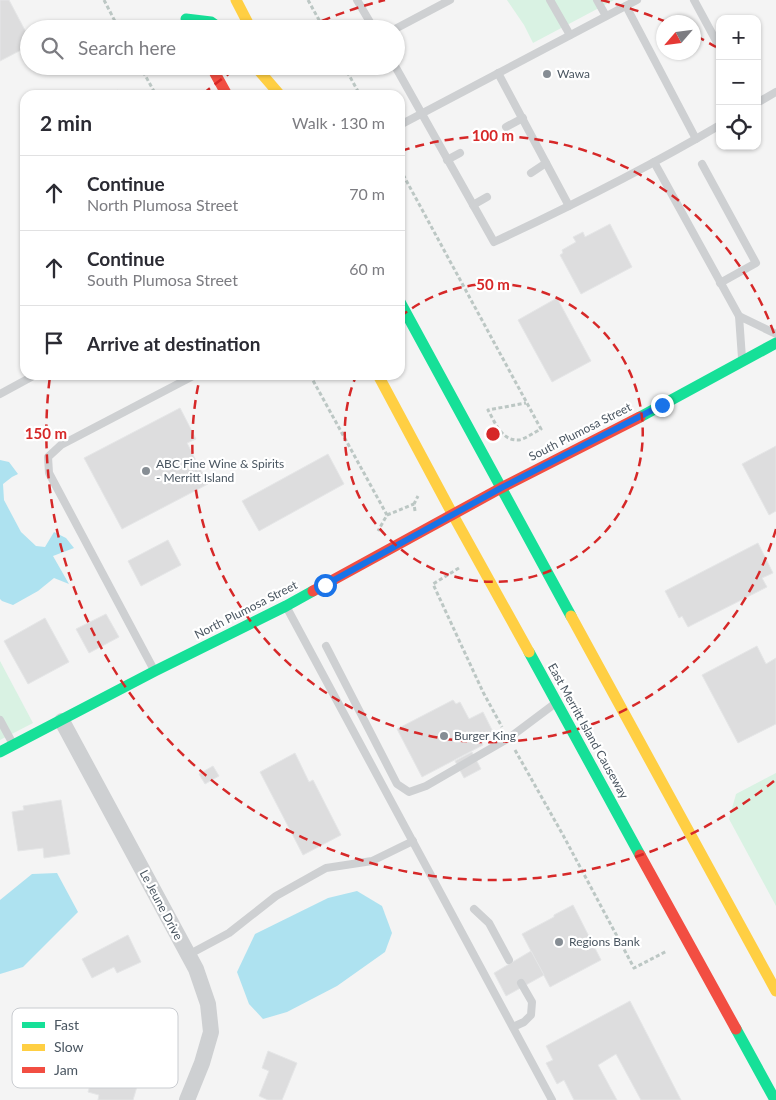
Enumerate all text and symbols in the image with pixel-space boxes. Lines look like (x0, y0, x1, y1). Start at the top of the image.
north arrow (656, 15, 701, 60)
map controls (716, 15, 761, 150)
button: + (716, 15, 761, 60)
search box (20, 20, 405, 75)
icon: search (38, 34, 66, 62)
text: Search here (78, 36, 176, 59)
button: − (716, 60, 761, 105)
place label: Wawa (557, 66, 590, 81)
marker: Wawa (541, 68, 553, 80)
button: locate (716, 105, 761, 150)
text: 2 min (40, 110, 92, 135)
text: Walk · 130 m (292, 113, 385, 132)
text: 100 m (472, 126, 514, 144)
text: Continue (87, 172, 165, 195)
icon: ahead (40, 179, 68, 207)
text: 70 m (349, 184, 385, 203)
text: North Plumosa Street (87, 195, 238, 214)
text: Continue (87, 247, 165, 270)
icon: ahead (40, 254, 68, 282)
text: 60 m (349, 259, 385, 278)
text: South Plumosa Street (87, 270, 238, 289)
text: 50 m (476, 275, 510, 293)
icon: arrive (40, 329, 68, 357)
text: Arrive at destination (87, 332, 260, 355)
route end (651, 394, 674, 417)
street label: South Plumosa Street (526, 399, 634, 464)
text: 150 m (25, 424, 67, 442)
centre of rings (484, 425, 502, 443)
place label: ABC Fine Wine & Spirits - Merritt Island (156, 456, 284, 485)
marker: ABC Fine Wine & Spirits - Merritt Island (140, 465, 152, 477)
route start (314, 574, 337, 597)
street label: North Plumosa Street (192, 577, 300, 642)
street label: East Merritt Island Causeway (545, 660, 632, 802)
place label: Burger King (454, 728, 516, 743)
marker: Burger King (438, 730, 450, 742)
street label: Le Jeune Drive (137, 867, 186, 942)
place label: Regions Bank (569, 934, 641, 949)
marker: Regions Bank (553, 936, 565, 948)
legend (12, 1008, 178, 1088)
text: Fast (54, 1016, 79, 1033)
text: Slow (54, 1038, 84, 1055)
text: Jam (54, 1061, 78, 1078)

